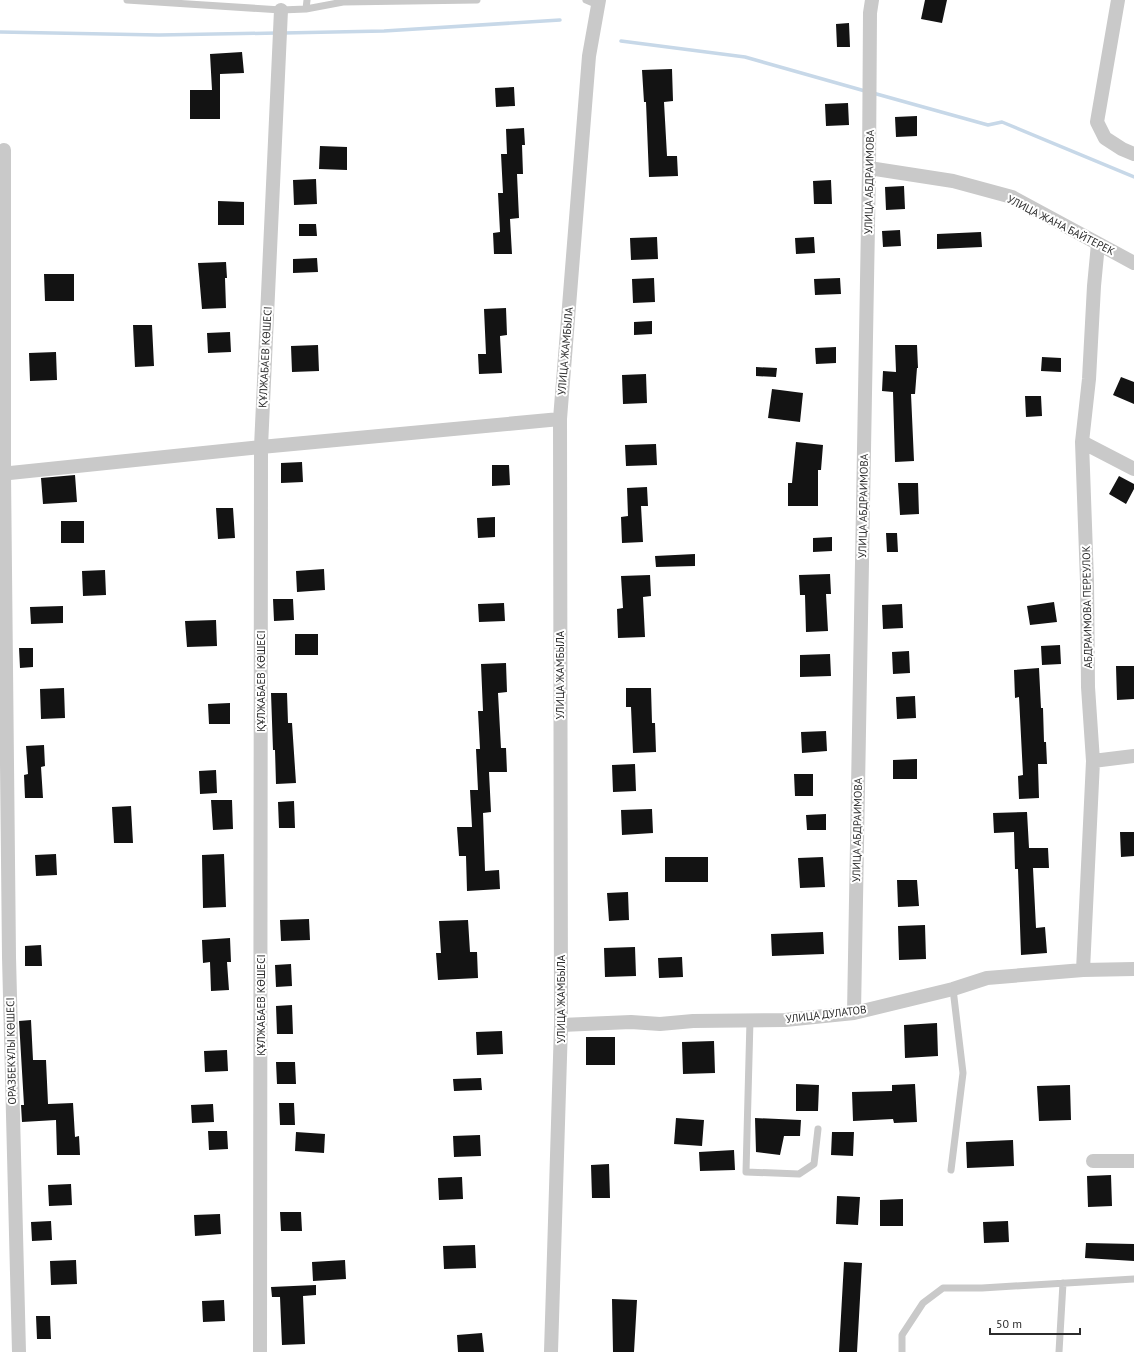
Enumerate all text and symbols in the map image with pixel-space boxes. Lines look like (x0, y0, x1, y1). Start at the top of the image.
street label: УЛИЦА АБДРАИМОВА (861, 129, 877, 234)
street label: УЛИЦА ЖАНА БАЙТЕРЕК (1005, 192, 1117, 258)
street label: ҚҰЛЖАБАЕВ КӨШЕСІ (255, 306, 275, 408)
street label: УЛИЦА ЖАМБЫЛА (554, 306, 576, 396)
street label: УЛИЦА АБДРАИМОВА (855, 453, 871, 558)
street label: АБДРАИМОВА ПЕРЕУЛОК (1079, 545, 1095, 669)
street label: ҚҰЛЖАБАЕВ КӨШЕСІ (254, 630, 268, 732)
street label: УЛИЦА ЖАМБЫЛА (553, 630, 567, 719)
street label: УЛИЦА АБДРАИМОВА (849, 777, 865, 882)
street label: ҚҰЛЖАБАЕВ КӨШЕСІ (254, 954, 268, 1056)
street label: УЛИЦА ЖАМБЫЛА (554, 954, 568, 1043)
street label: ОРАЗБЕКҰЛЫ КӨШЕСІ (3, 997, 19, 1105)
street label: УЛИЦА ДУЛАТОВ (785, 1002, 867, 1026)
scale bar (990, 1310, 1080, 1336)
text: 50 m (996, 1316, 1022, 1331)

